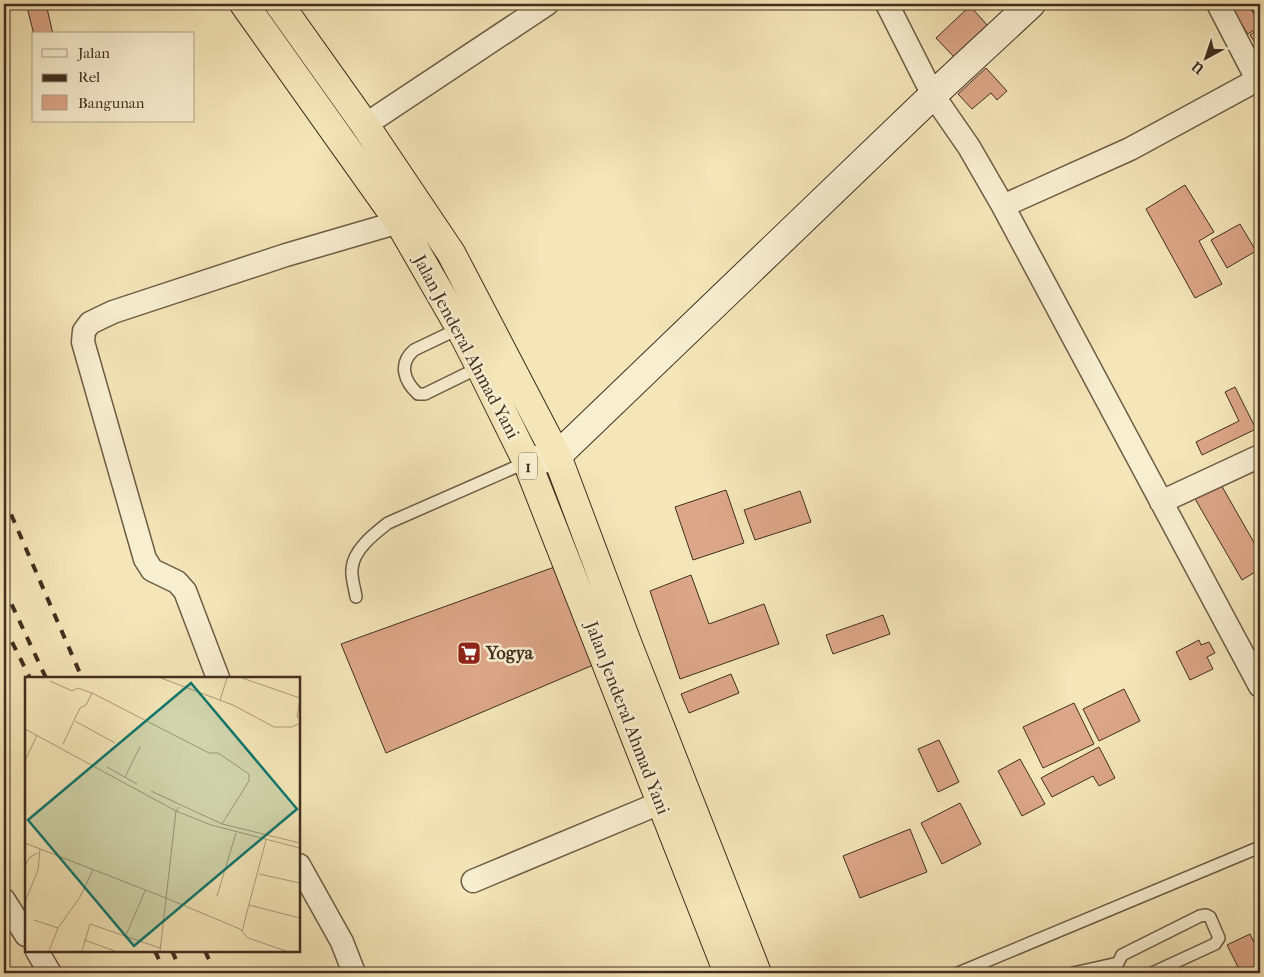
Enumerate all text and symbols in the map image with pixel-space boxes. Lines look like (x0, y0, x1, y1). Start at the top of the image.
legend (32, 32, 195, 122)
north arrow (1182, 32, 1232, 82)
text: Jalan (77, 44, 110, 62)
text: U (1188, 57, 1208, 78)
text: Rel (78, 68, 100, 86)
text: Bangunan (78, 94, 145, 112)
street label: Jalan Jenderal Ahmad Yani (408, 250, 524, 443)
road number: 1 (519, 452, 537, 480)
street label: Jalan Jenderal Ahmad Yani (580, 617, 674, 818)
supermarket icon: Yogya (456, 640, 482, 666)
place label: Yogya (485, 643, 534, 664)
inset map (25, 677, 300, 952)

